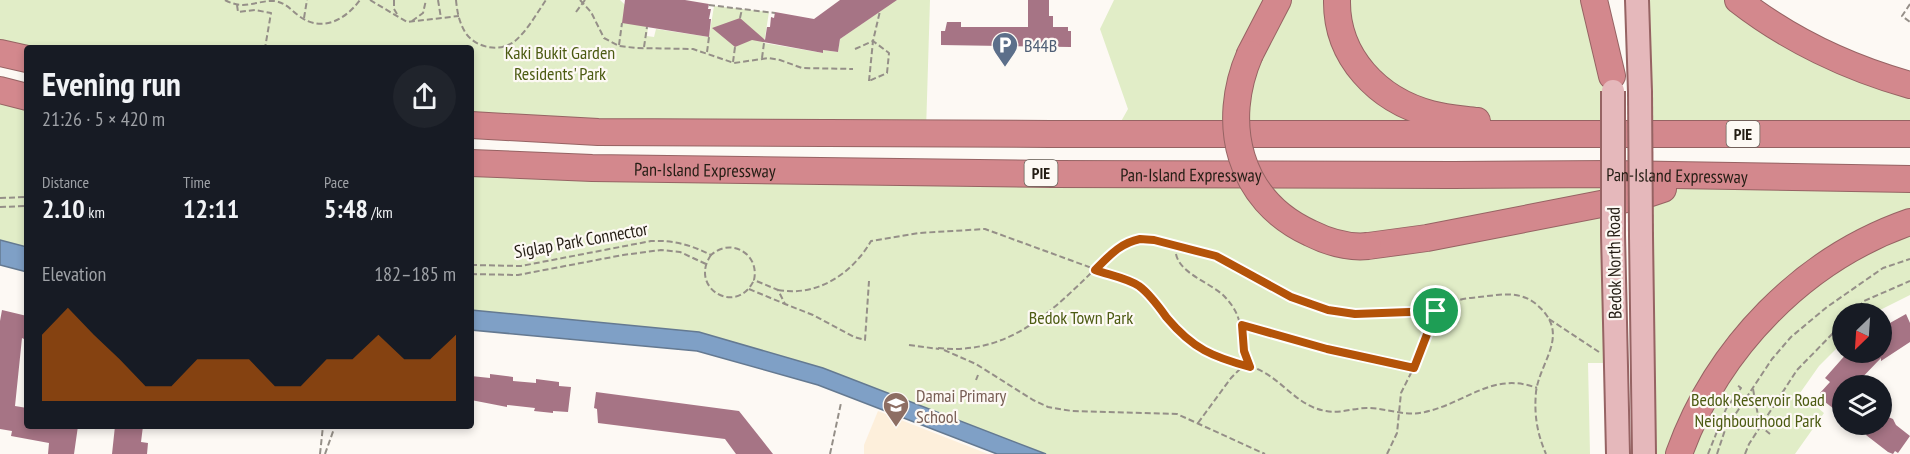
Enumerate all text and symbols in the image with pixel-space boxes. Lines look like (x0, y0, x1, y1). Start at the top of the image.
parking icon: B44B (990, 30, 1020, 68)
place label: B44B (1024, 34, 1057, 57)
park label: Kaki Bukit Garden Residents' Park (505, 41, 615, 85)
text: Evening run (42, 62, 181, 105)
button: share (393, 65, 456, 128)
text: 21:26 · 5 × 420 m (42, 106, 165, 132)
road number: PIE (1726, 121, 1760, 147)
street label: Pan-Island Expressway (634, 157, 776, 182)
road number: PIE (1024, 160, 1058, 186)
street label: Pan-Island Expressway (1606, 162, 1748, 188)
street label: Pan-Island Expressway (1120, 163, 1262, 186)
text: Distance (42, 172, 89, 192)
text: Time (183, 172, 211, 192)
text: Pace (324, 172, 349, 192)
text: 2.10 (42, 192, 85, 225)
text: 12:11 (183, 192, 239, 225)
text: 5:48 (324, 192, 368, 225)
text: km (85, 202, 105, 222)
text: /km (368, 202, 393, 222)
street label: Bedok North Road (1602, 207, 1626, 319)
street label: Siglap Park Connector (512, 217, 650, 263)
text: Elevation (42, 261, 106, 287)
text: 182–185 m (374, 261, 456, 287)
pin (1410, 285, 1461, 336)
icon: arrive (1419, 294, 1452, 327)
north arrow (1832, 303, 1892, 363)
map controls (1832, 303, 1892, 435)
park label: Bedok Town Park (1029, 306, 1133, 329)
button: layers (1832, 375, 1892, 435)
place label: Damai Primary School (916, 384, 1007, 428)
park label: Bedok Reservoir Road Neighbourhood Park (1691, 388, 1825, 432)
school or university icon: Damai Primary School (881, 390, 911, 428)

